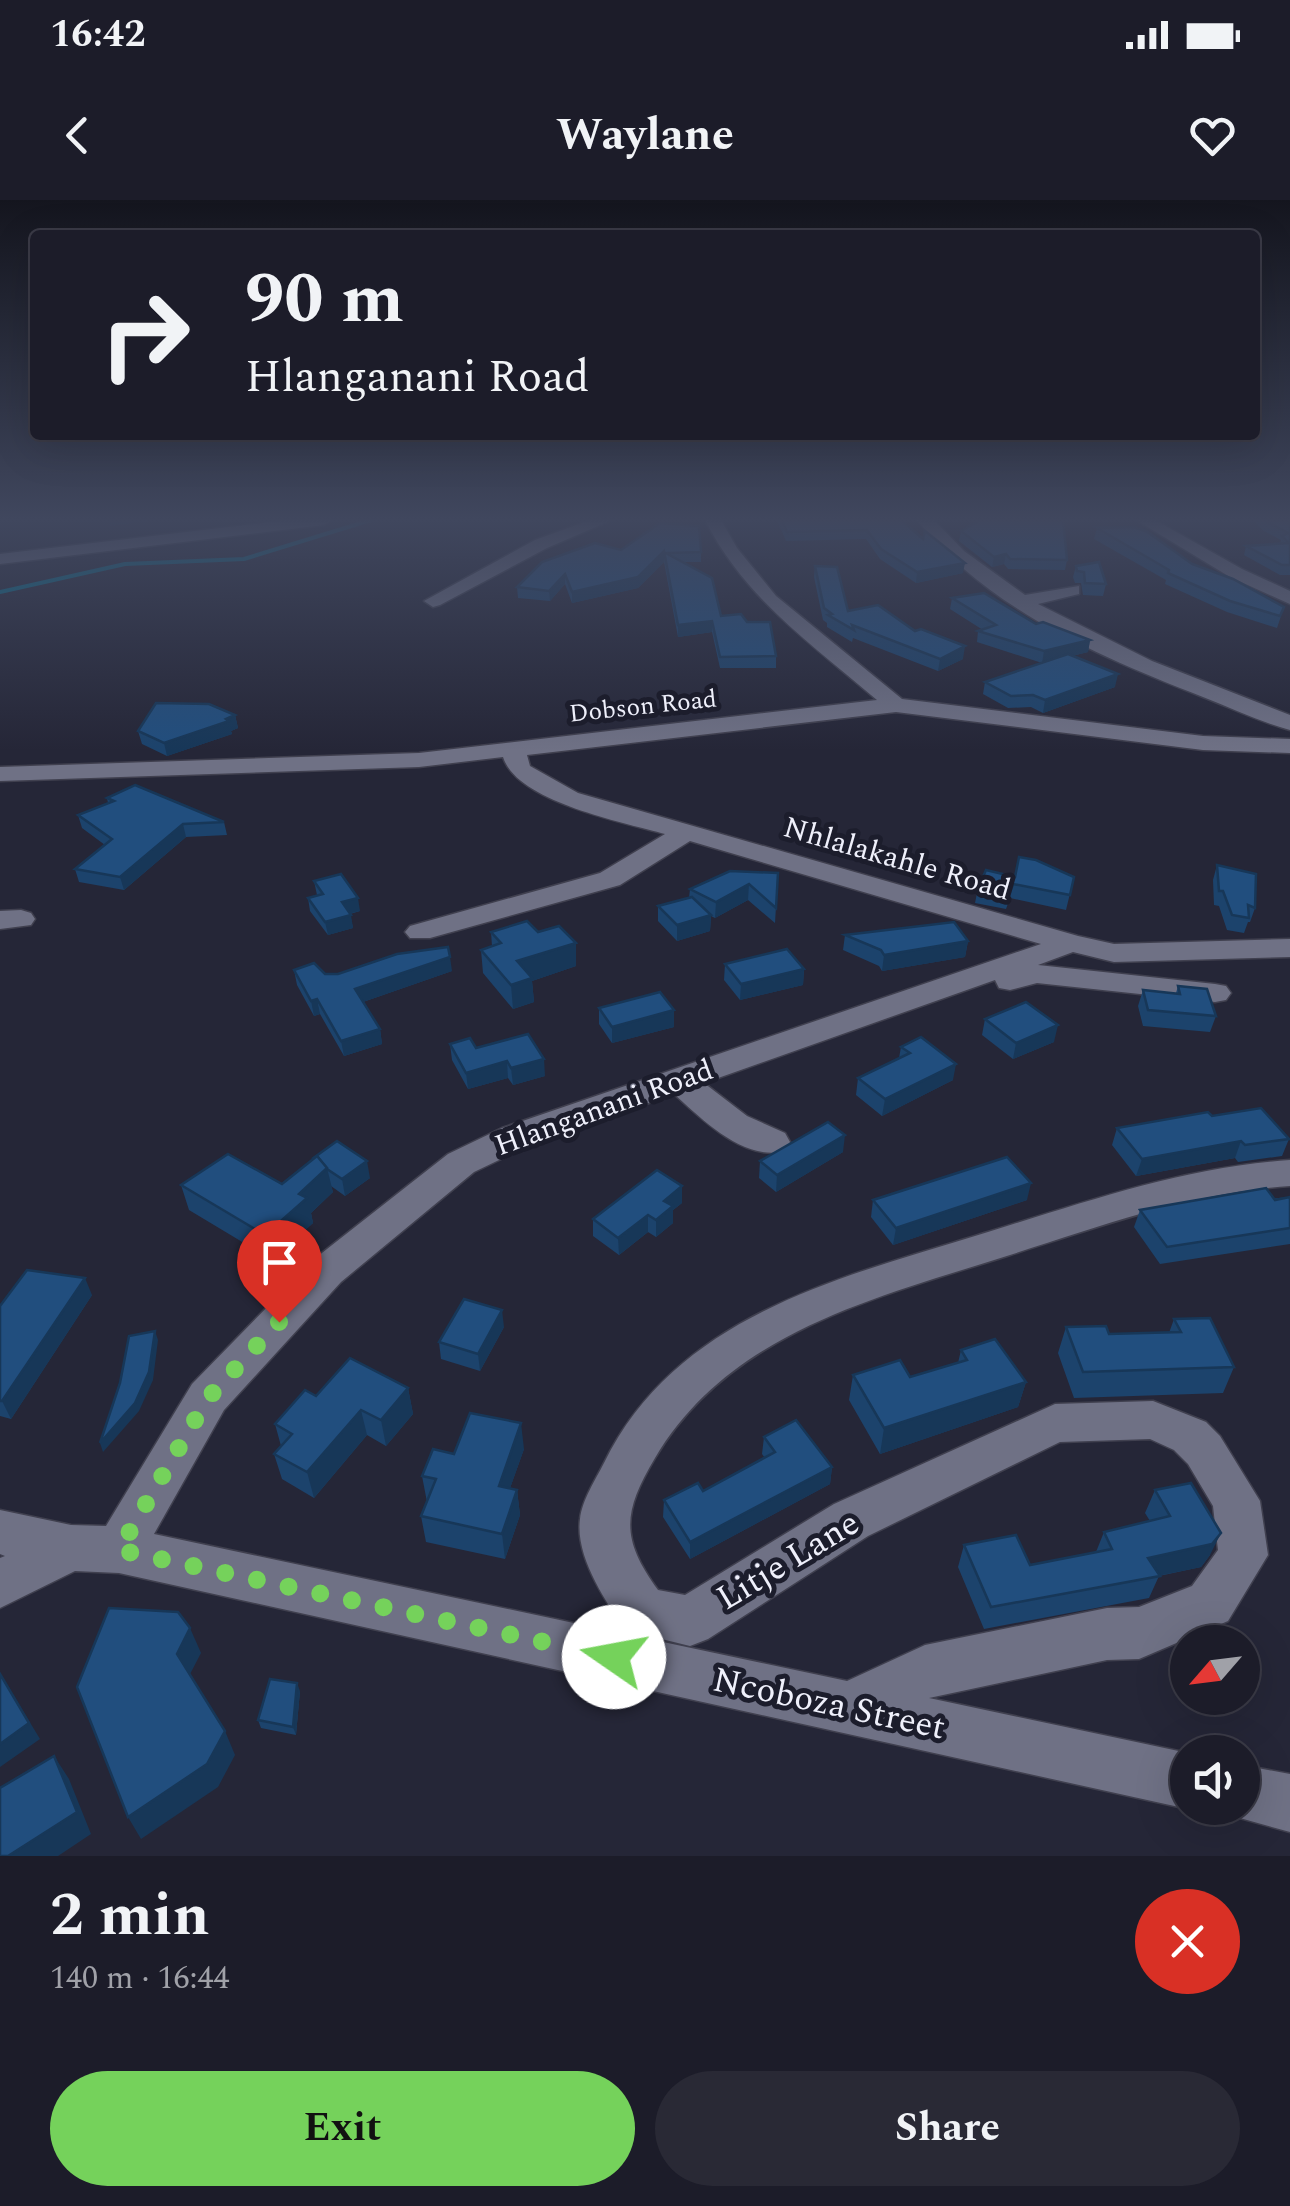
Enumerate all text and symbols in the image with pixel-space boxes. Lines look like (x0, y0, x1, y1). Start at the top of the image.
text: 16:42 (50, 6, 145, 64)
text: Waylane (556, 101, 734, 170)
icon: back (50, 108, 105, 163)
icon: heart (1185, 108, 1240, 163)
text: 90 m (245, 247, 404, 353)
icon: right (80, 270, 210, 400)
text: Hlanganani Road (245, 343, 589, 412)
street label: Dobson Road (567, 680, 719, 734)
street label: Nhlalakahle Road (778, 805, 1016, 913)
street label: Hlanganani Road (488, 1047, 720, 1169)
pin (237, 1220, 322, 1323)
icon: arrive (252, 1235, 307, 1290)
street label: Litje Lane (706, 1497, 870, 1625)
position arrow (562, 1605, 666, 1709)
north arrow (1170, 1625, 1260, 1715)
map controls (1170, 1625, 1260, 1825)
street label: Ncoboza Street (708, 1654, 950, 1754)
button: sound (1170, 1735, 1260, 1825)
text: 2 min (50, 1870, 210, 1962)
button: close (1135, 1889, 1240, 1994)
text: 140 m · 16:44 (50, 1954, 230, 2003)
button: Exit (50, 2071, 635, 2186)
button: Share (655, 2071, 1240, 2186)

